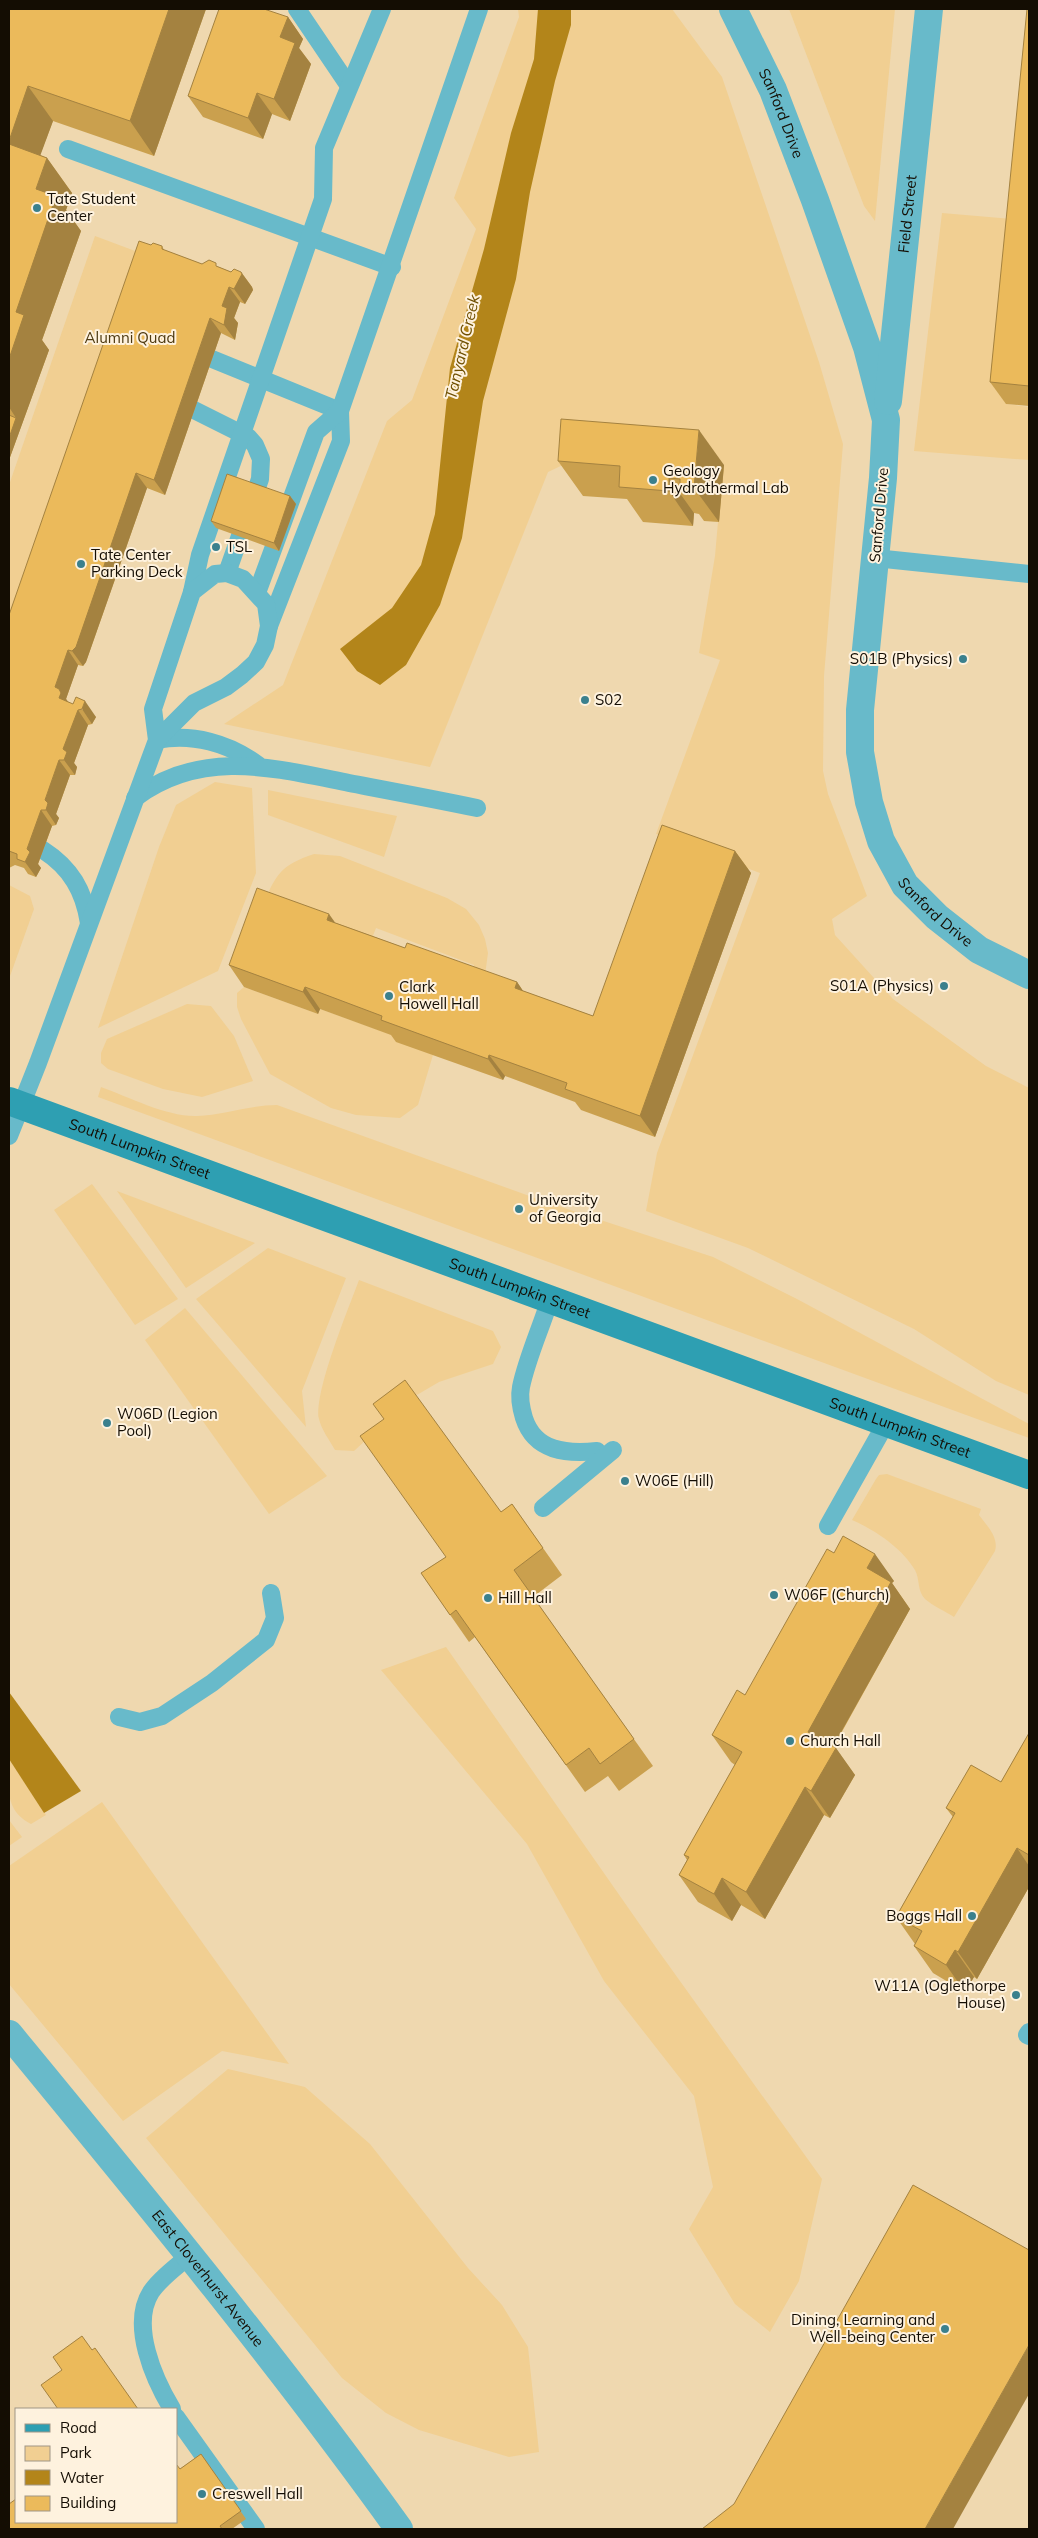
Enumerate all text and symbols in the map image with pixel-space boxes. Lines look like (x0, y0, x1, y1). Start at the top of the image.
street label: Sanford Drive (755, 65, 808, 161)
street label: Field Street (894, 174, 921, 254)
place label: Tate Student Center (47, 189, 136, 225)
marker: Tate Student Center (31, 202, 43, 214)
water label: Tanyard Creek (440, 292, 484, 401)
park label: Alumni Quad (85, 328, 175, 347)
place label: Geology Hydrothermal Lab (663, 461, 789, 497)
street label: Sanford Drive (865, 467, 892, 563)
marker: Geology Hydrothermal Lab (647, 474, 659, 486)
place label: TSL (226, 537, 252, 556)
marker: TSL (210, 541, 222, 553)
place label: Tate Center Parking Deck (91, 545, 183, 581)
marker: Tate Center Parking Deck (75, 558, 87, 570)
place label: S01B (Physics) (850, 649, 953, 668)
marker: S01B (Physics) (957, 653, 969, 665)
place label: S02 (595, 690, 622, 709)
marker: S02 (579, 694, 591, 706)
street label: Sanford Drive (894, 874, 977, 951)
place label: S01A (Physics) (830, 976, 934, 995)
place label: Clark Howell Hall (399, 977, 479, 1013)
marker: S01A (Physics) (938, 980, 950, 992)
marker: Clark Howell Hall (383, 990, 395, 1002)
street label: South Lumpkin Street (66, 1114, 213, 1183)
place label: University of Georgia (529, 1190, 601, 1226)
marker: University of Georgia (513, 1203, 525, 1215)
street label: South Lumpkin Street (447, 1253, 593, 1322)
street label: South Lumpkin Street (827, 1393, 973, 1462)
place label: W06D (Legion Pool) (117, 1404, 218, 1440)
marker: W06D (Legion Pool) (101, 1417, 113, 1429)
place label: W06E (Hill) (635, 1471, 714, 1490)
marker: W06E (Hill) (619, 1475, 631, 1487)
place label: W06F (Church) (784, 1585, 890, 1604)
place label: Hill Hall (498, 1588, 552, 1607)
marker: W06F (Church) (768, 1589, 780, 1601)
marker: Hill Hall (482, 1592, 494, 1604)
place label: Church Hall (800, 1731, 881, 1750)
marker: Church Hall (784, 1735, 796, 1747)
place label: Boggs Hall (886, 1906, 962, 1925)
marker: Boggs Hall (966, 1910, 978, 1922)
place label: W11A (Oglethorpe House) (874, 1976, 1006, 2012)
marker: W11A (Oglethorpe House) (1010, 1989, 1022, 2001)
street label: East Cloverhurst Avenue (148, 2206, 268, 2350)
place label: Dining, Learning and Well-being Center (791, 2310, 936, 2346)
marker: Dining, Learning and Well-being Center (939, 2323, 951, 2335)
legend (15, 2408, 178, 2523)
text: Road (60, 2418, 97, 2437)
text: Park (60, 2443, 92, 2462)
text: Water (60, 2468, 104, 2487)
place label: Creswell Hall (212, 2484, 303, 2503)
marker: Creswell Hall (196, 2488, 208, 2500)
text: Building (60, 2493, 116, 2512)

